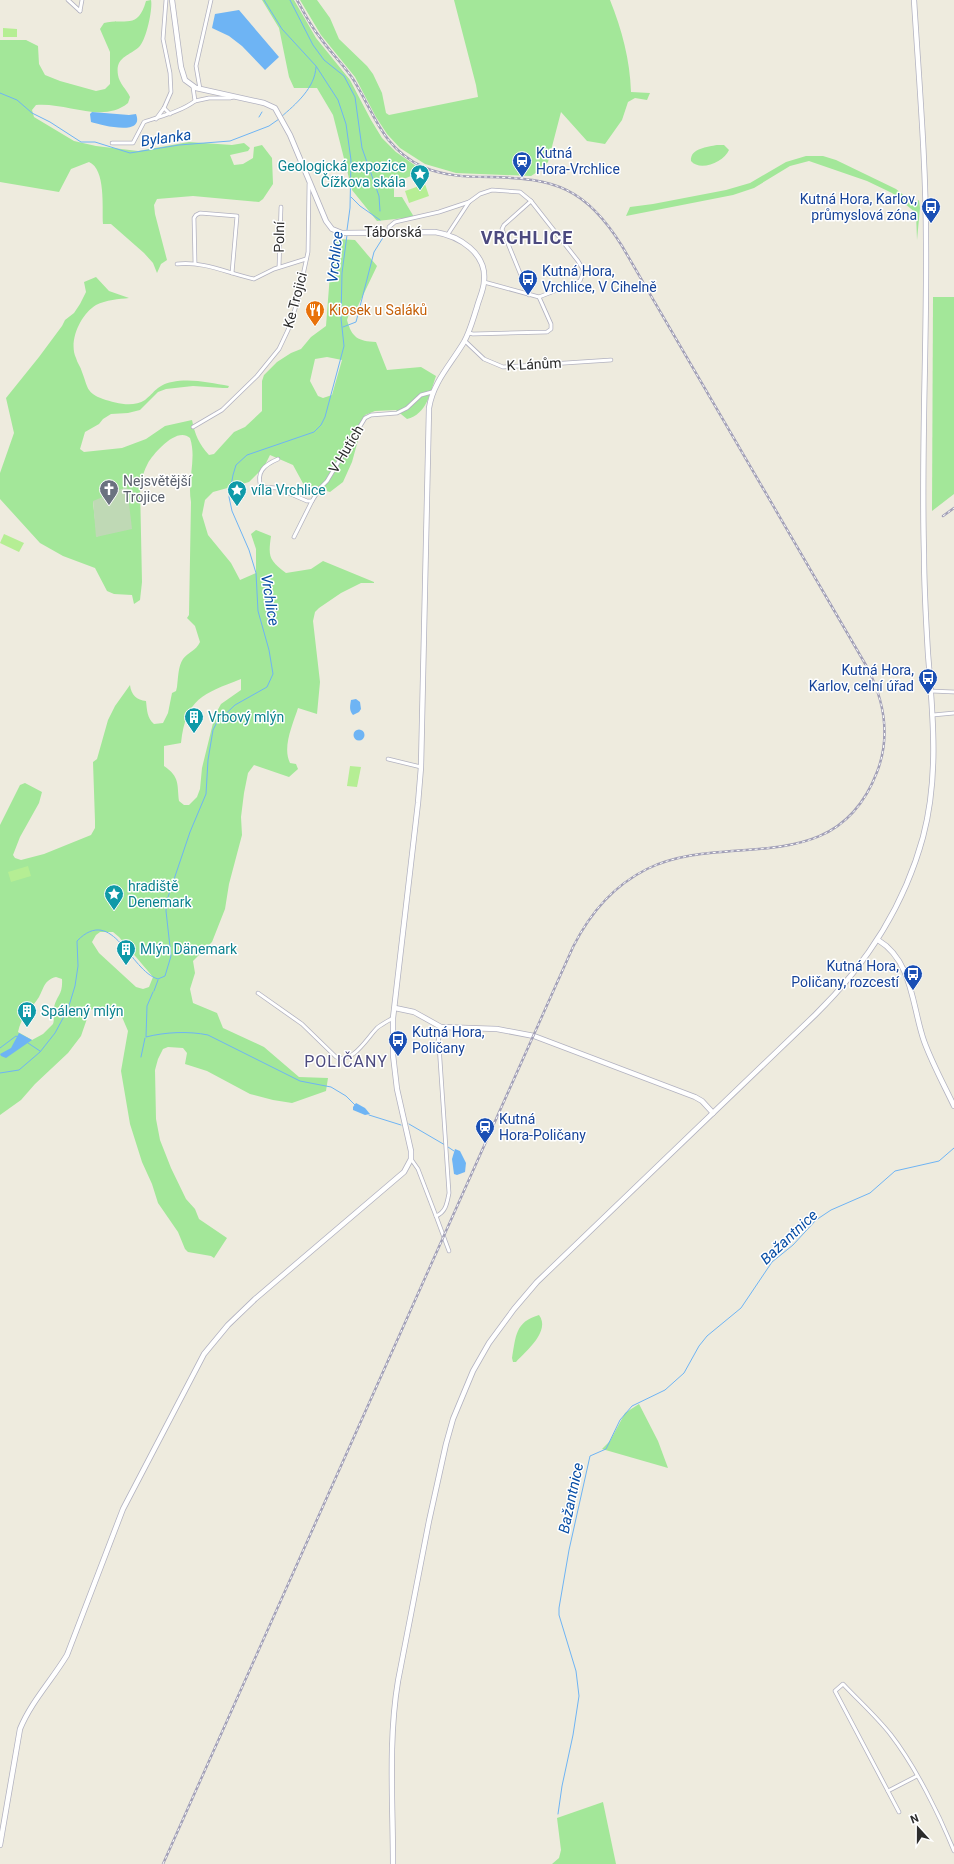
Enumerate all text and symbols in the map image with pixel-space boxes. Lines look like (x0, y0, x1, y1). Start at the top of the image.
water label: Bylanka (140, 126, 192, 150)
place label: Kutná Hora-Vrchlice (536, 145, 620, 177)
station icon: Kutná Hora-Vrchlice (511, 150, 533, 178)
place label: Geologická expozice Čížkova skála (278, 158, 406, 190)
place icon: Geologická expozice Čížkova skála (409, 163, 431, 191)
place label: Kutná Hora, Karlov, průmyslová zóna (800, 191, 917, 223)
bus stop icon: Kutná Hora, Karlov, průmyslová zóna (920, 196, 942, 224)
street label: Polní (271, 221, 287, 253)
street label: Táborská (364, 224, 422, 240)
district label: VRCHLICE (481, 227, 573, 248)
water label: Vrchlice (323, 230, 347, 284)
place label: Kutná Hora, Vrchlice, V Cihelně (542, 263, 657, 295)
bus stop icon: Kutná Hora, Vrchlice, V Cihelně (517, 268, 539, 296)
street label: Ke Trojici (280, 270, 310, 330)
restaurant icon: Kiosek u Saláků (304, 299, 326, 327)
place label: Kiosek u Saláků (329, 302, 427, 318)
street label: K Lánům (506, 355, 562, 373)
street label: V Hutích (325, 422, 367, 476)
place label: Nejsvětější Trojice (123, 473, 192, 505)
church icon: Nejsvětější Trojice (98, 478, 120, 506)
place icon: víla Vrchlice (226, 479, 248, 507)
place label: víla Vrchlice (251, 482, 326, 498)
water label: Vrchlice (257, 573, 283, 627)
place label: Kutná Hora, Karlov, celní úřad (809, 662, 914, 694)
bus stop icon: Kutná Hora, Karlov, celní úřad (917, 667, 939, 695)
building icon: Vrbový mlýn (183, 706, 205, 734)
place label: Vrbový mlýn (208, 709, 284, 725)
place label: hradiště Denemark (128, 878, 192, 910)
place icon: hradiště Denemark (103, 883, 125, 911)
building icon: Mlýn Dänemark (115, 938, 137, 966)
place label: Mlýn Dänemark (140, 941, 238, 957)
place label: Kutná Hora, Poličany, rozcestí (791, 958, 900, 990)
bus stop icon: Kutná Hora, Poličany, rozcestí (902, 963, 924, 991)
building icon: Spálený mlýn (16, 1000, 38, 1028)
place label: Spálený mlýn (41, 1003, 123, 1019)
place label: Kutná Hora, Poličany (412, 1024, 485, 1056)
bus stop icon: Kutná Hora, Poličany (387, 1029, 409, 1057)
district label: POLIČANY (304, 1051, 388, 1071)
place label: Kutná Hora-Poličany (499, 1111, 586, 1143)
station icon: Kutná Hora-Poličany (474, 1116, 496, 1144)
water label: Bažantnice (757, 1206, 822, 1268)
water label: Bažantnice (555, 1461, 587, 1535)
north arrow (898, 1808, 938, 1848)
text: N (909, 1812, 921, 1827)

